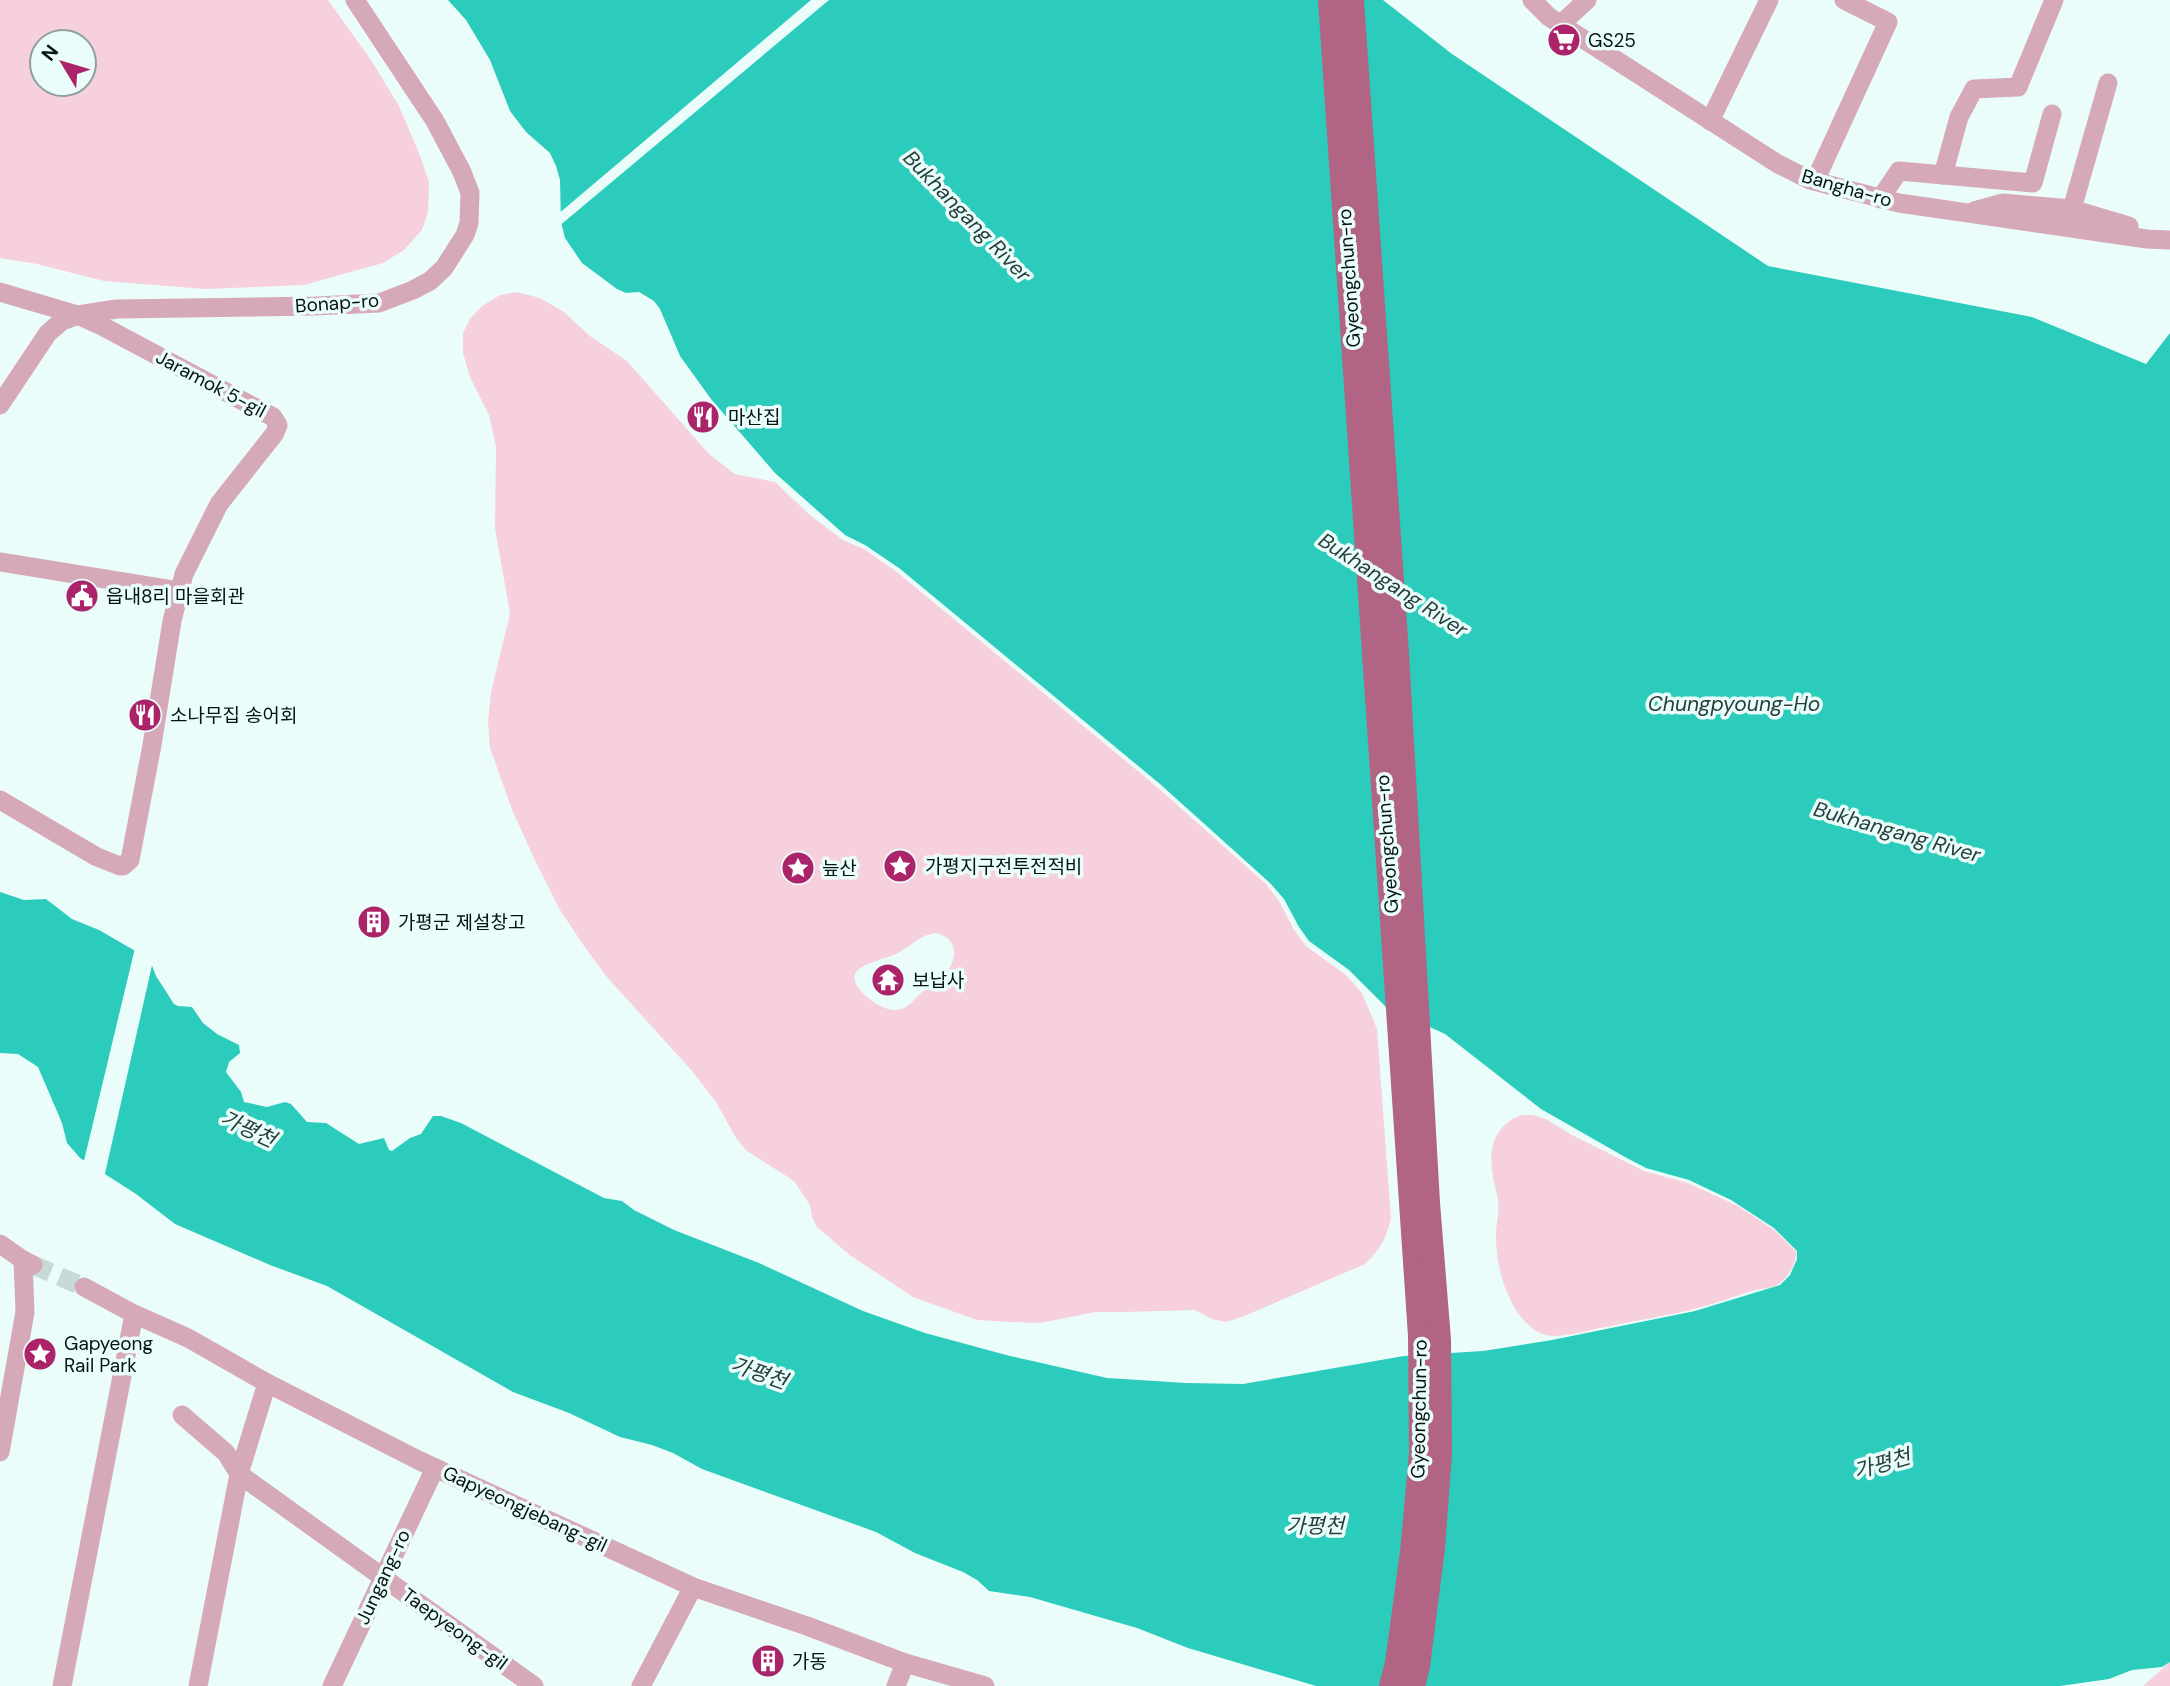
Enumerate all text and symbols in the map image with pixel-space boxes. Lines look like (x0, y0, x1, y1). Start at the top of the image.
supermarket icon: GS25 (1545, 21, 1583, 59)
north arrow (28, 28, 98, 98)
place label: GS25 (1588, 28, 1636, 53)
text: N (36, 40, 64, 66)
water label: Bukhangang River (897, 144, 1038, 289)
street label: Bangha-ro (1799, 163, 1895, 213)
street label: Gyeongchun-ro (1332, 208, 1366, 348)
street label: Bonap-ro (294, 288, 380, 318)
street label: Jaramok 5-gil (152, 344, 270, 424)
restaurant icon: 마산집 (684, 398, 722, 436)
place label: 마산집 (728, 405, 780, 430)
water label: Bukhangang River (1313, 526, 1474, 644)
public building icon: 읍내8리 마을회관 (63, 577, 101, 615)
place label: 읍내8리 마을회관 (106, 584, 245, 609)
water label: Chungpyoung-Ho (1648, 690, 1820, 718)
restaurant icon: 소나무집 송어회 (126, 696, 164, 734)
place label: 소나무집 송어회 (170, 703, 297, 728)
street label: Gyeongchun-ro (1370, 774, 1404, 914)
water label: Bukhangang River (1810, 795, 1985, 870)
place icon: 가평지구전투전적비 (881, 847, 919, 885)
place icon: 늪산 (779, 849, 817, 887)
place label: 가평지구전투전적비 (925, 854, 1082, 879)
place label: 늪산 (822, 856, 857, 881)
building icon: 가평군 제설창고 (355, 903, 393, 941)
place label: 가평군 제설창고 (398, 910, 525, 935)
temple icon: 보납사 (869, 961, 907, 999)
place label: 보납사 (912, 968, 964, 993)
water label: 가평천 (216, 1104, 283, 1155)
place label: Gapyeong Rail Park (64, 1331, 154, 1378)
place icon: Gapyeong Rail Park (21, 1335, 59, 1373)
street label: Gyeongchun-ro (1405, 1339, 1433, 1479)
water label: 가평천 (727, 1350, 793, 1397)
water label: 가평천 (1850, 1442, 1916, 1485)
street label: Gapyeongjebang-gil (439, 1460, 611, 1558)
water label: 가평천 (1286, 1512, 1347, 1540)
street label: Jungang-ro (350, 1526, 416, 1628)
street label: Taepyeong-gil (397, 1582, 513, 1676)
building icon: 가동 (749, 1642, 787, 1680)
place label: 가동 (792, 1649, 827, 1674)

